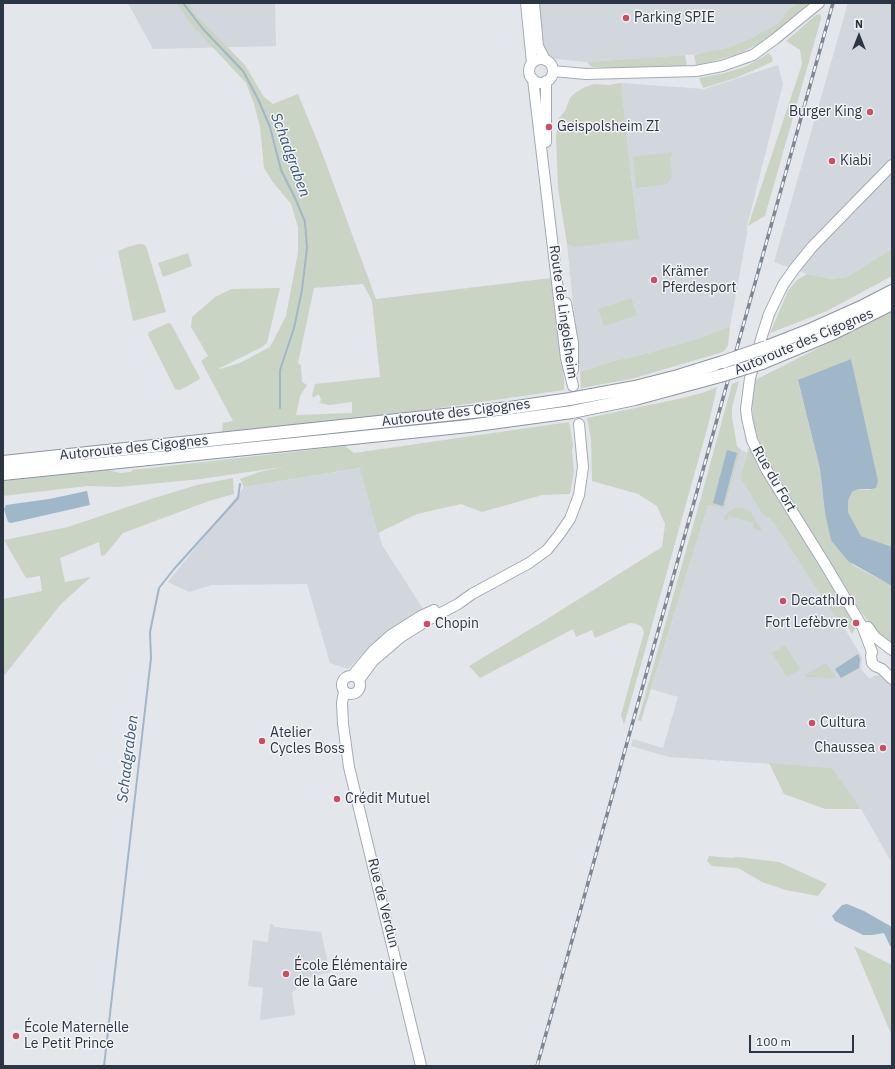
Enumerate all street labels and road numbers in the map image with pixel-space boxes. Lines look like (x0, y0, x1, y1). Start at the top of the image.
street label: Route de Lingolsheim (545, 244, 581, 380)
street label: Autoroute des Cigognes (732, 305, 876, 379)
street label: Autoroute des Cigognes (381, 396, 531, 430)
street label: Autoroute des Cigognes (59, 432, 209, 464)
street label: Rue du Fort (749, 443, 799, 515)
street label: Rue de Verdun (364, 856, 402, 950)

